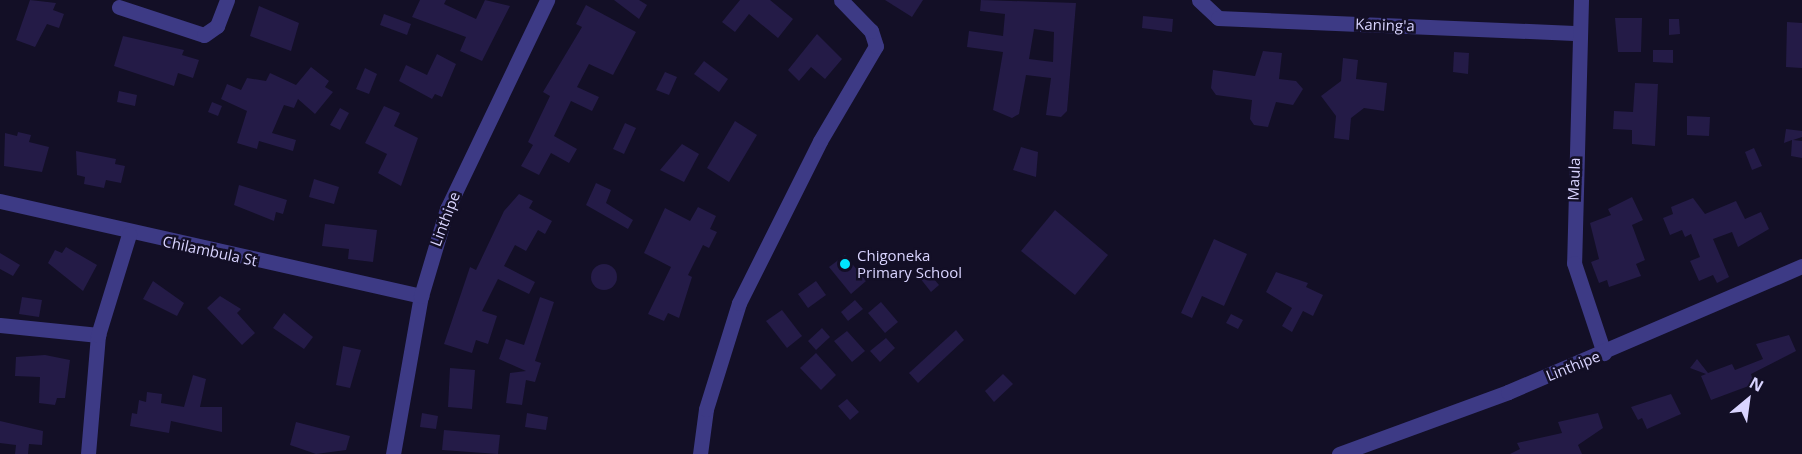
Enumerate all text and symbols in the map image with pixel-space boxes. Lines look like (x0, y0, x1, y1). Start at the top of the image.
street label: Kaning'a (1355, 15, 1415, 35)
street label: Maula (1564, 157, 1584, 201)
street label: Linthipe (426, 189, 464, 249)
street label: Chilambula St (161, 232, 259, 270)
place label: Chigoneka Primary School (857, 246, 962, 281)
marker: Chigoneka Primary School (838, 257, 852, 271)
street label: Linthipe (1543, 347, 1603, 385)
north arrow (1718, 370, 1778, 430)
text: N (1746, 371, 1768, 397)

